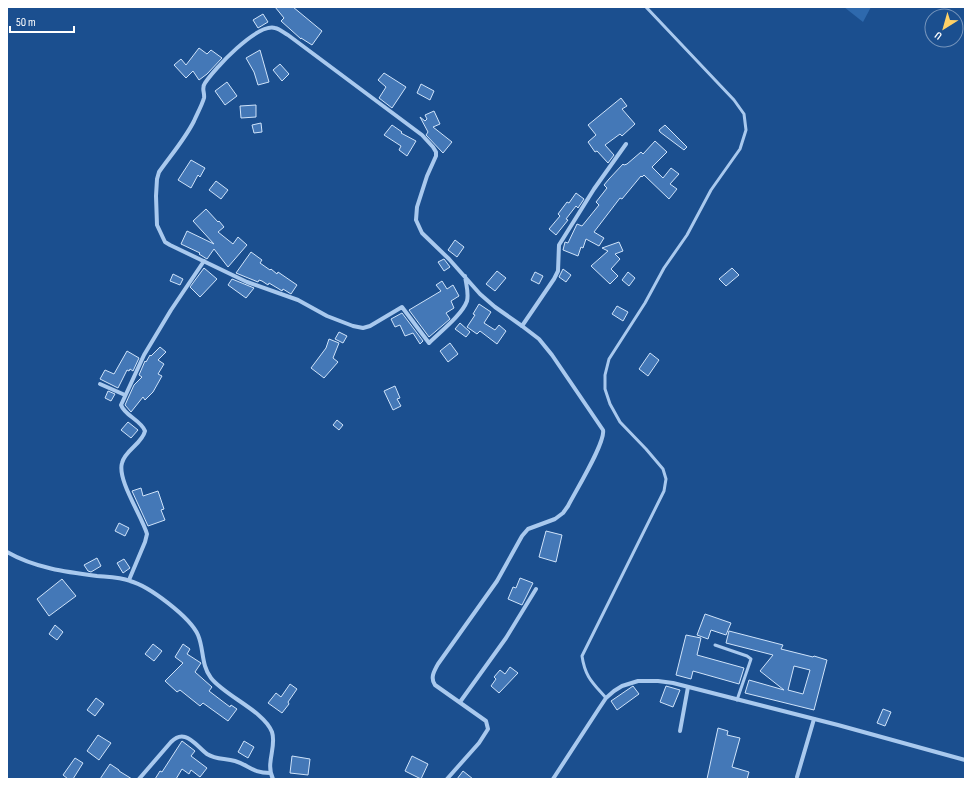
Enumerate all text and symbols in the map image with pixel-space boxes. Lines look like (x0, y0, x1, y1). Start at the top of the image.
scale bar (10, 8, 74, 34)
north arrow (924, 8, 964, 48)
text: 50 m (16, 15, 36, 30)
text: U (932, 29, 944, 43)

